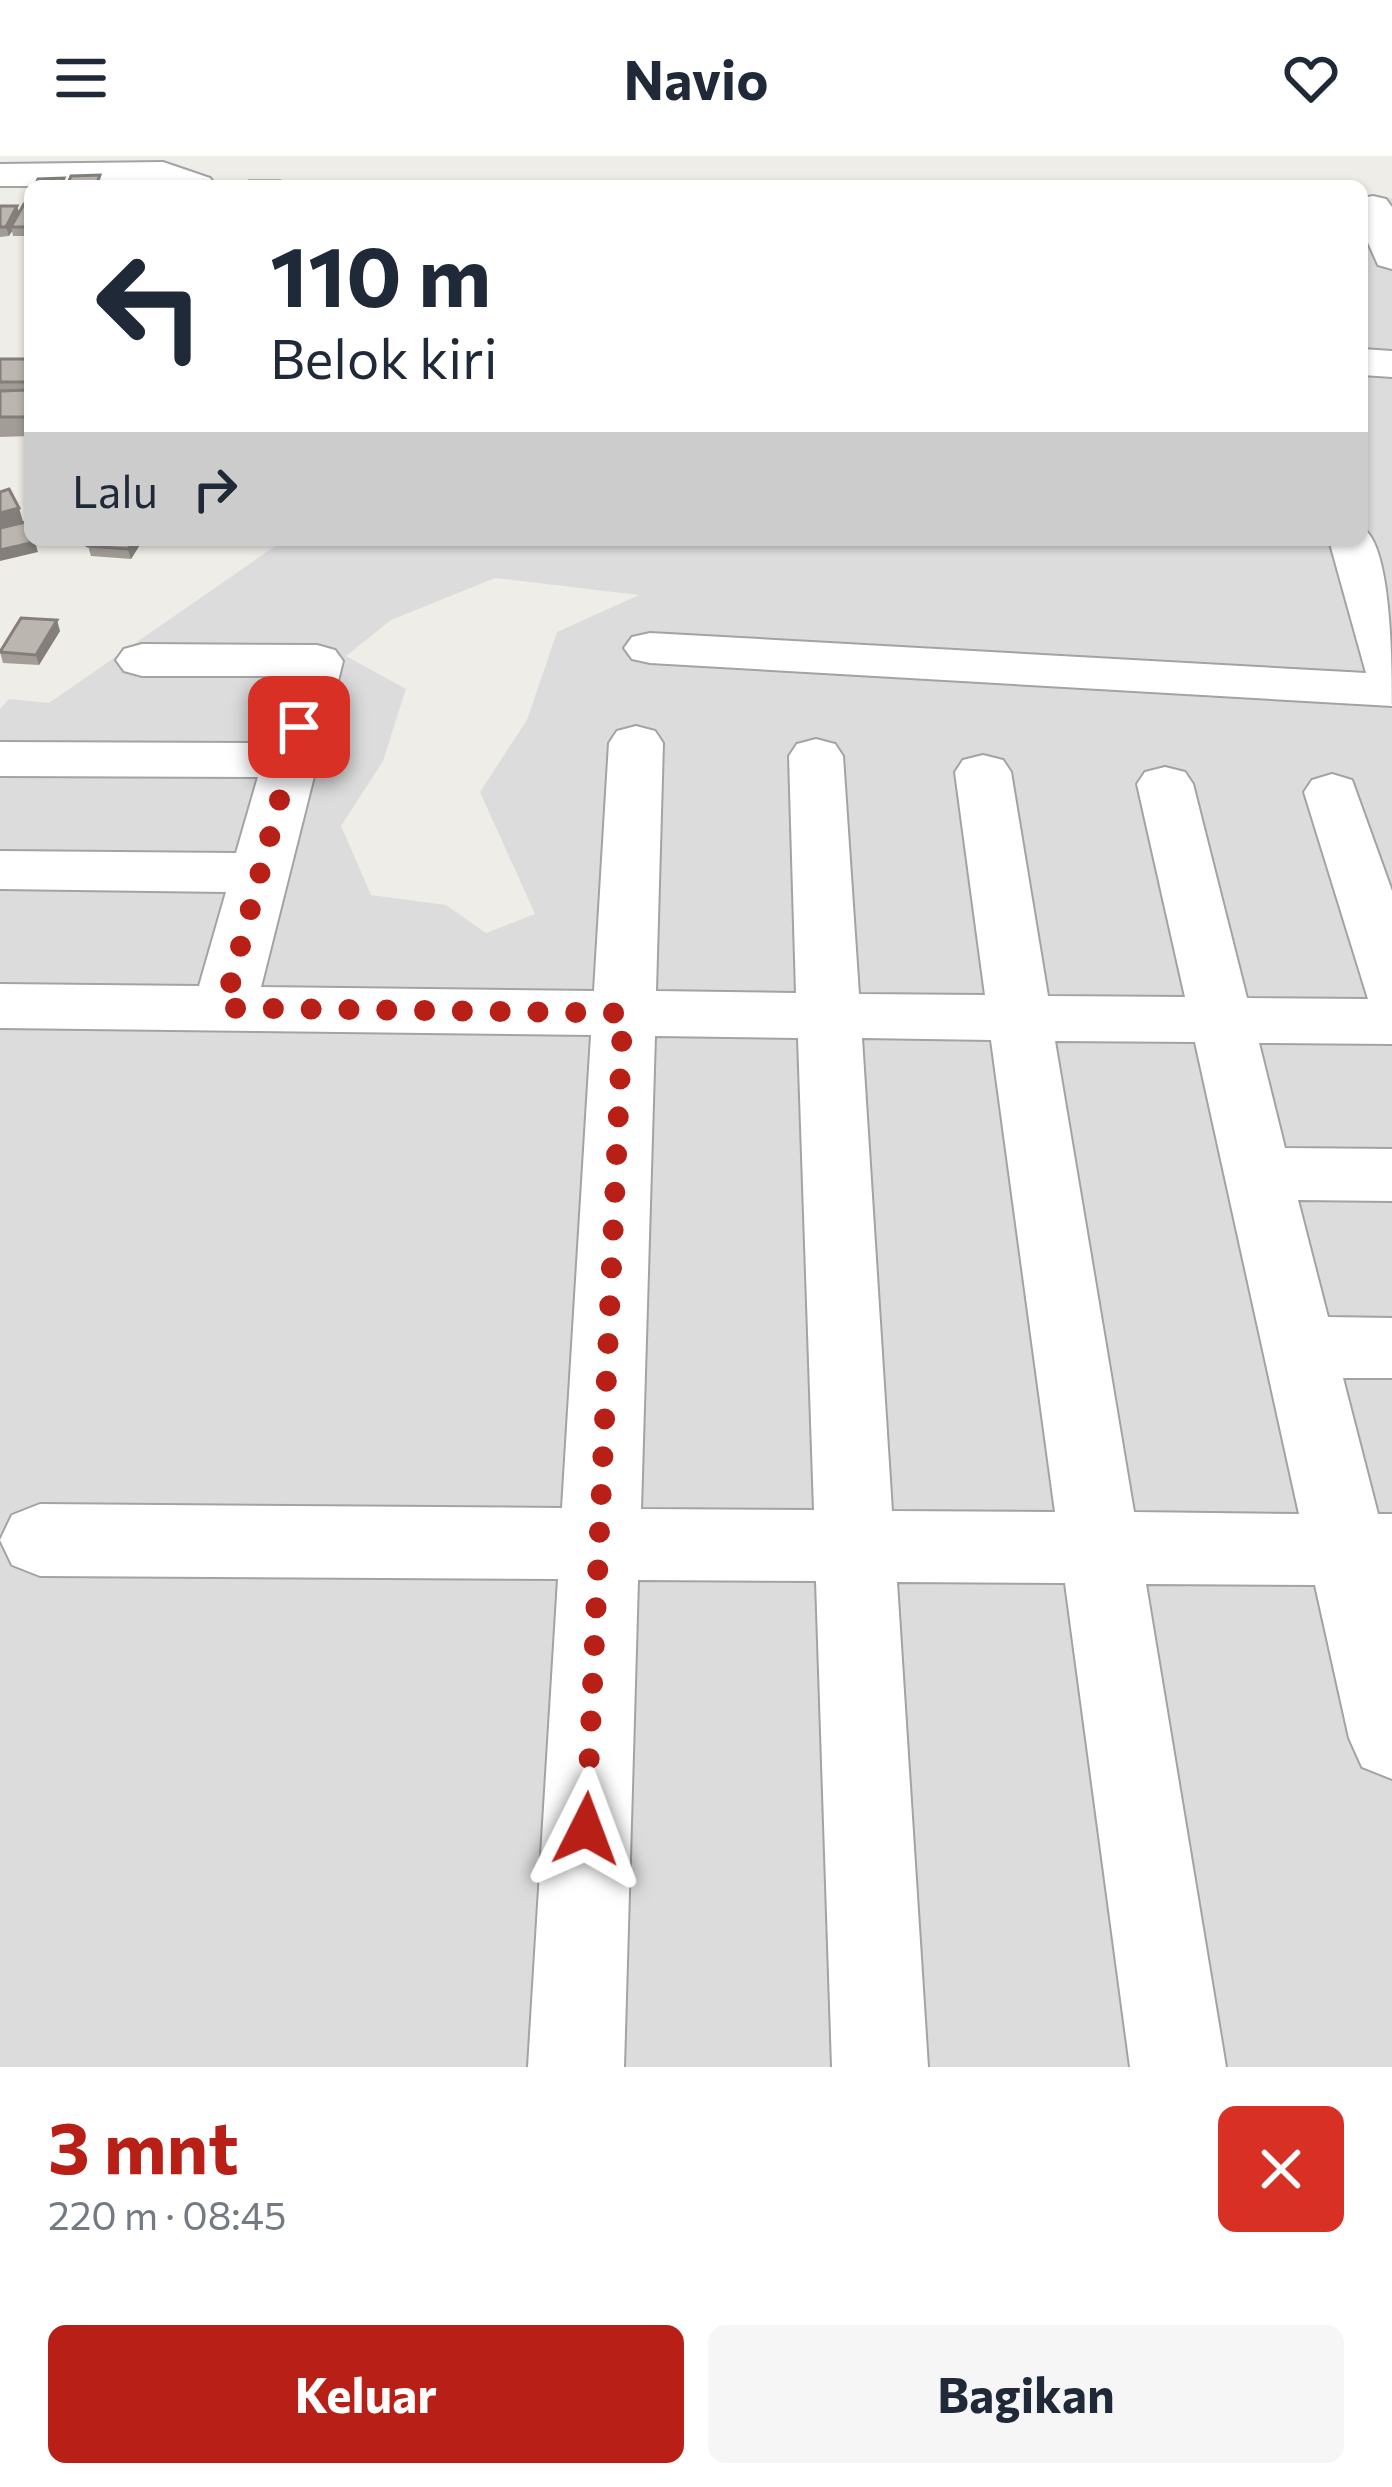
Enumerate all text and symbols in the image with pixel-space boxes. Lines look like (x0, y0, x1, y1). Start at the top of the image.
icon: menu (48, 45, 114, 111)
text: Navio (624, 45, 768, 111)
icon: heart (1278, 45, 1344, 111)
text: 110 m (270, 222, 491, 324)
icon: left (72, 228, 228, 384)
text: Belok kiri (270, 324, 498, 390)
icon: right (182, 456, 248, 522)
text: Lalu (72, 462, 158, 517)
pin (248, 676, 350, 778)
icon: arrive (266, 694, 332, 760)
position arrow (523, 1766, 649, 1892)
text: 3 mnt (48, 2101, 239, 2189)
button: close (1218, 2106, 1344, 2232)
text: 220 m · 08:45 (48, 2190, 286, 2238)
button: Keluar (48, 2325, 684, 2463)
button: Bagikan (708, 2325, 1344, 2463)

